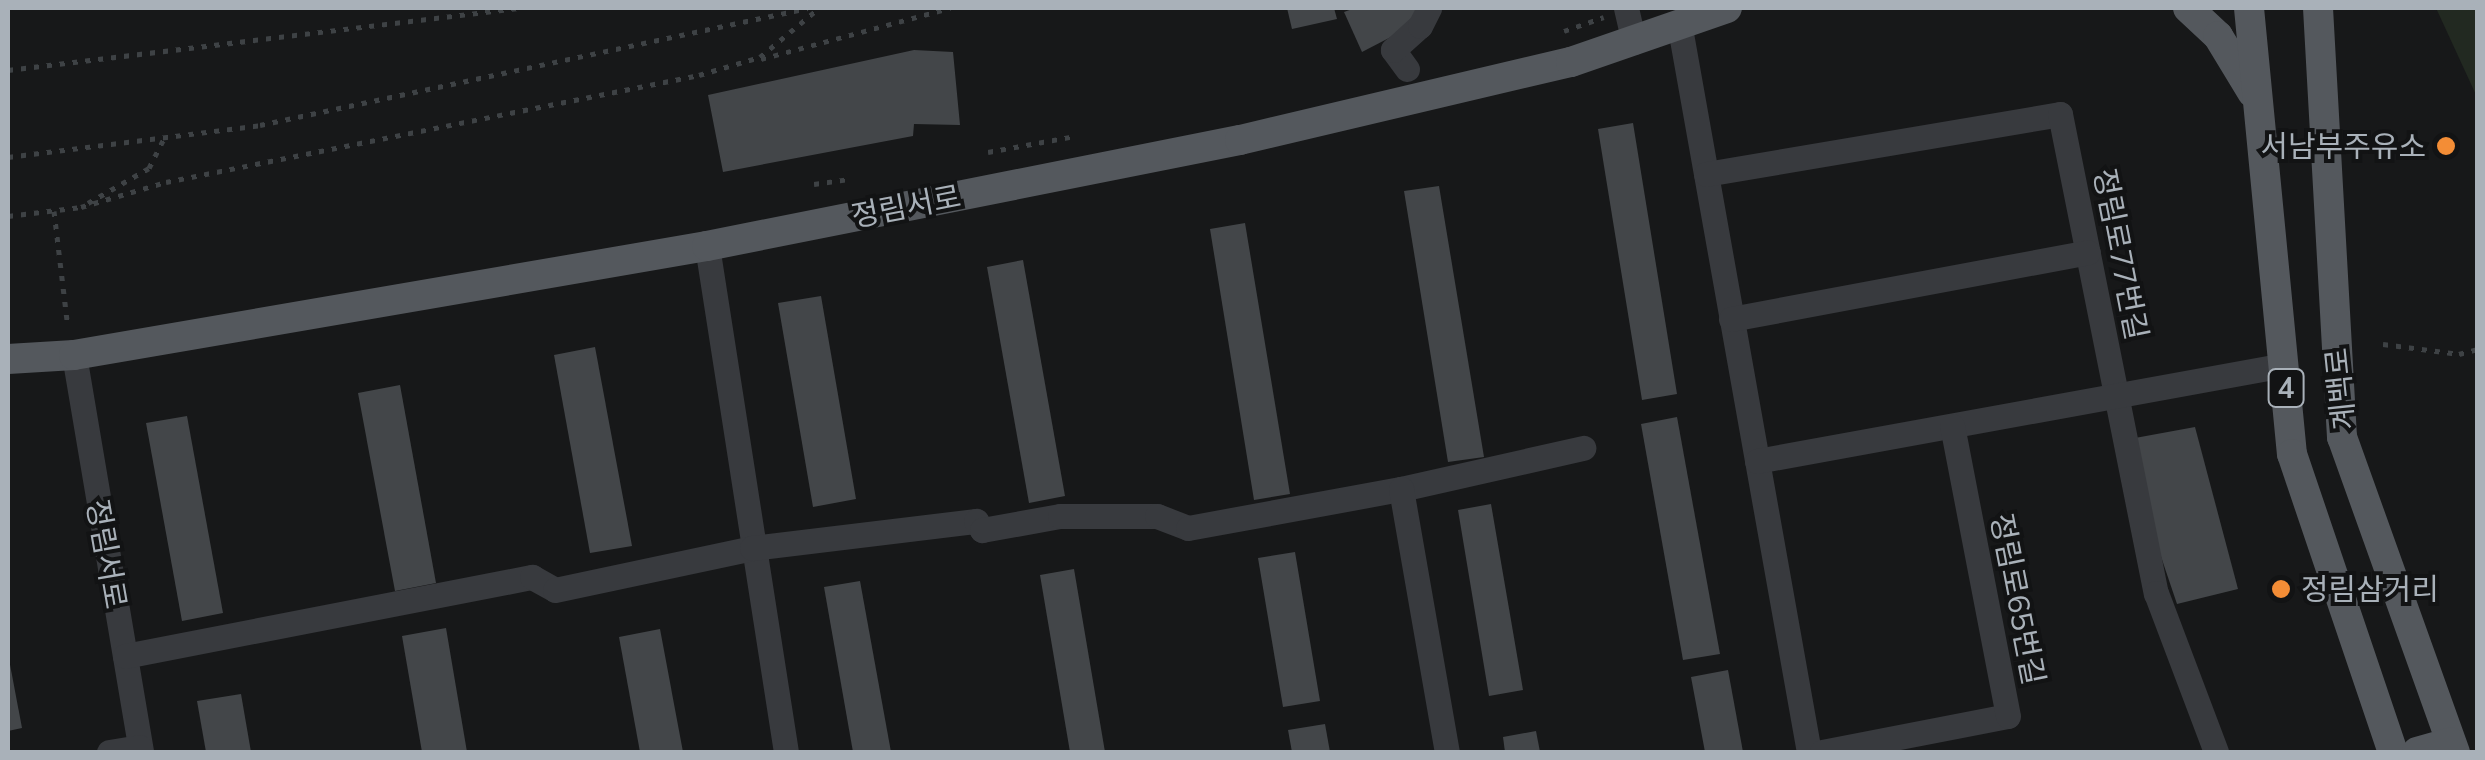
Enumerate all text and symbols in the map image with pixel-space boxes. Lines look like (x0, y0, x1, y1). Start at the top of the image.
place label: 서남부주유소 (2260, 128, 2426, 164)
marker: 서남부주유소 (2435, 135, 2457, 157)
street label: 정림로77번길 (2087, 165, 2155, 343)
street label: 정림서로 (848, 178, 964, 234)
street label: 계백로 (2318, 346, 2362, 432)
road number: 4 (2266, 365, 2306, 411)
street label: 정림서로 (80, 497, 134, 611)
street label: 정림로65번길 (1984, 510, 2052, 688)
place label: 정림삼거리 (2301, 571, 2439, 607)
marker: 정림삼거리 (2270, 578, 2292, 600)

